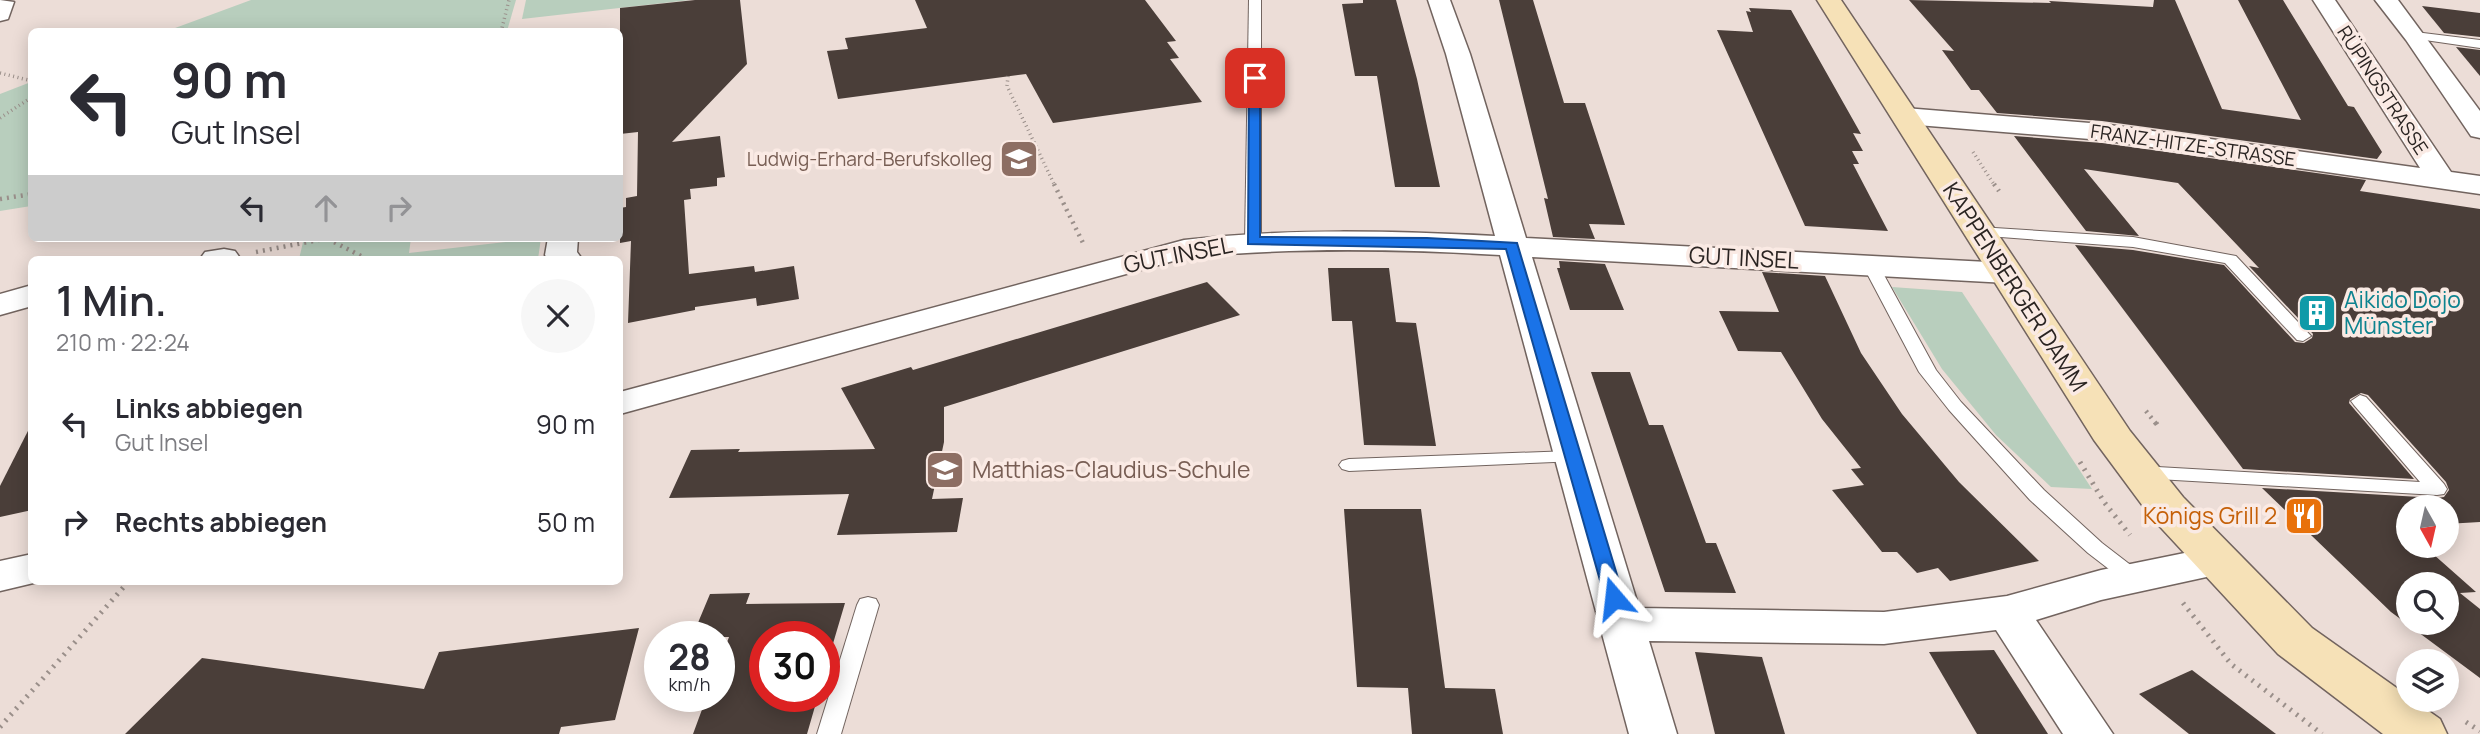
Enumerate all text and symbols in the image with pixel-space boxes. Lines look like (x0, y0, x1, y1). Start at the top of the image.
street label: RÜPINGSTRASSE (2332, 20, 2434, 160)
text: 90 m (171, 46, 288, 113)
pin (1225, 48, 1285, 108)
icon: left (56, 56, 147, 147)
icon: arrive (1236, 59, 1274, 97)
text: Gut Insel (171, 110, 301, 154)
street label: FRANZ-HITZE-STRASSE (2089, 118, 2297, 172)
school or university icon: Ludwig-Erhard-Berufskolleg (998, 138, 1040, 180)
place label: Ludwig-Erhard-Berufskolleg (747, 146, 992, 172)
street label: KAPPENBERGER DAMM (1936, 176, 2095, 397)
icon: left (234, 189, 272, 227)
icon: ahead (307, 189, 345, 227)
icon: right (380, 189, 418, 227)
street label: GUT INSEL (1121, 228, 1235, 280)
street label: GUT INSEL (1688, 238, 1800, 276)
text: 1 Min. (56, 271, 167, 329)
button: close (521, 279, 595, 353)
place label: Aikido Dojo Münster (2344, 283, 2461, 341)
building icon: Aikido Dojo Münster (2296, 292, 2338, 334)
text: 210 m · 22:24 (56, 326, 190, 358)
text: Links abbiegen (115, 390, 303, 426)
icon: left (56, 405, 94, 443)
text: 90 m (536, 406, 595, 442)
text: Gut Insel (115, 426, 209, 458)
school or university icon: Matthias-Claudius-Schule (924, 449, 966, 491)
place label: Matthias-Claudius-Schule (972, 453, 1250, 485)
restaurant icon: Königs Grill 2 (2283, 495, 2325, 537)
north arrow (2396, 495, 2459, 558)
map controls (2396, 495, 2459, 712)
place label: Königs Grill 2 (2143, 499, 2277, 531)
icon: right (56, 503, 94, 541)
text: Rechts abbiegen (115, 504, 327, 540)
text: 50 m (537, 504, 595, 540)
position arrow (1577, 561, 1651, 635)
button: search (2396, 572, 2459, 635)
speed limit sign: 30 (749, 621, 840, 712)
text: 28 (668, 633, 711, 681)
button: layers (2396, 649, 2459, 712)
text: km/h (669, 672, 710, 696)

